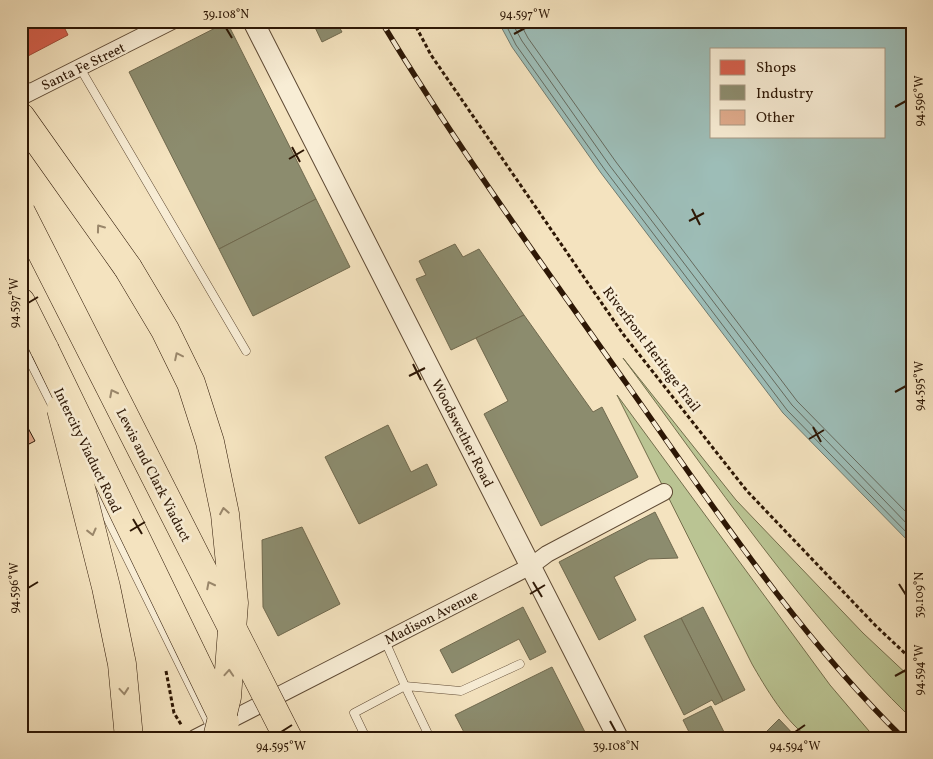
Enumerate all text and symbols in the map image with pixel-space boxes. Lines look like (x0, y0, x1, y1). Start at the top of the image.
text: 39.108°N (203, 7, 249, 23)
text: 94.597°W (500, 7, 550, 23)
street label: Santa Fe Street (39, 39, 129, 96)
legend (710, 48, 886, 138)
text: Shops (756, 58, 796, 79)
text: 94.596°W (912, 75, 928, 127)
text: Industry (756, 84, 813, 105)
text: Other (756, 108, 795, 129)
one-way arrow (97, 224, 106, 234)
text: 94.597°W (7, 278, 23, 328)
street label: Riverfront Heritage Trail (598, 284, 704, 416)
one-way arrow (174, 352, 184, 361)
text: 94.595°W (912, 361, 928, 411)
street label: Woodswether Road (426, 376, 497, 491)
street label: Intercity Viaduct Road (48, 385, 125, 516)
one-way arrow (109, 389, 119, 398)
street label: Lewis and Clark Viaduct (111, 406, 195, 546)
one-way arrow (220, 507, 230, 516)
one-way arrow (86, 528, 97, 537)
text: 94.596°W (7, 562, 23, 614)
text: 39.109°N (912, 572, 928, 618)
one-way arrow (206, 581, 216, 590)
street label: Madison Avenue (382, 586, 482, 650)
text: 94.594°W (912, 644, 928, 696)
one-way arrow (224, 669, 235, 677)
one-way arrow (119, 688, 130, 696)
text: 94.595°W (256, 739, 306, 755)
text: 39.108°N (593, 739, 639, 755)
text: 94.594°W (769, 739, 821, 755)

